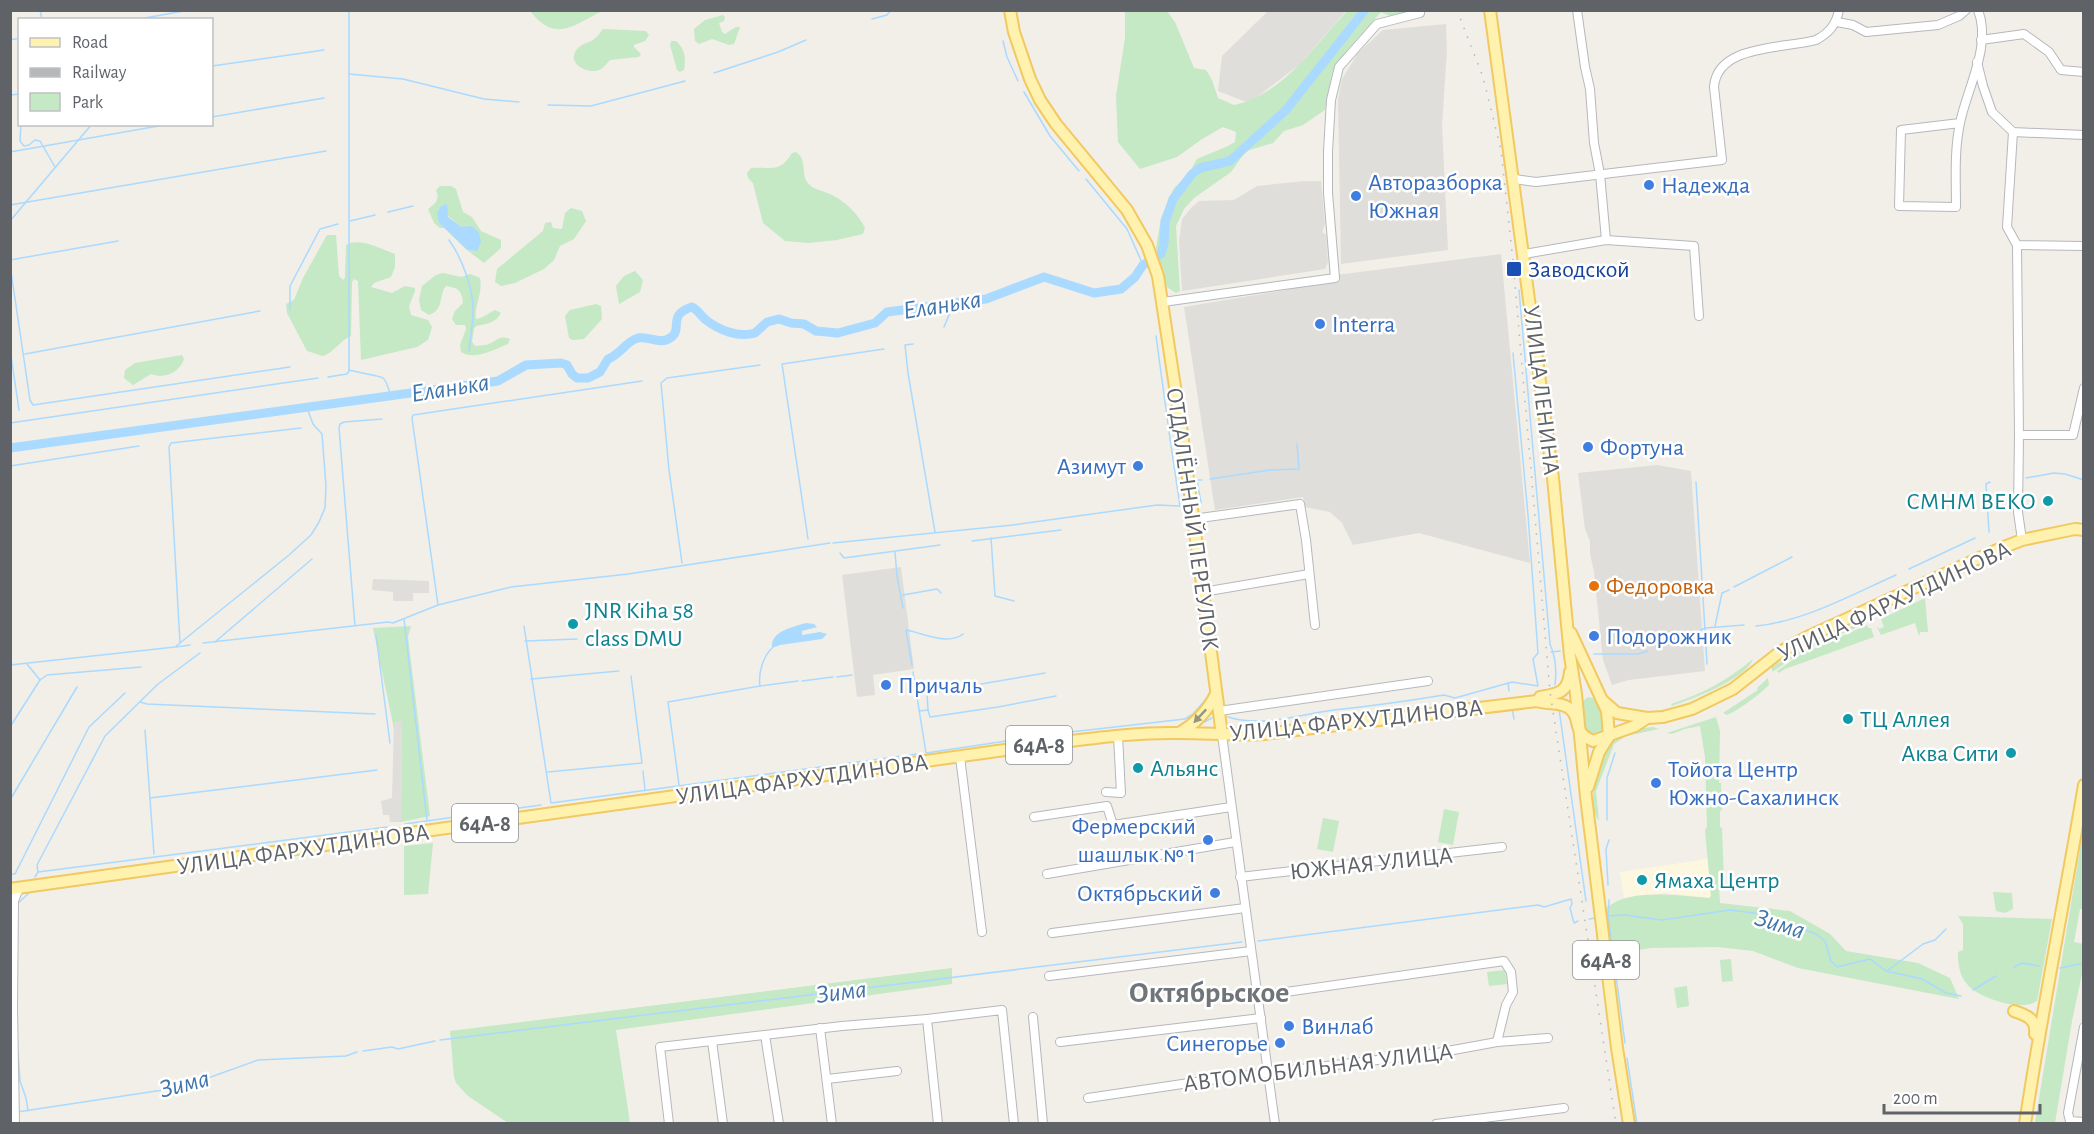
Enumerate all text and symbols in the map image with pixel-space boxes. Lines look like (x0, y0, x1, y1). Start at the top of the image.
legend (18, 18, 213, 126)
text: Road (72, 34, 108, 52)
text: Railway (72, 64, 127, 82)
text: Park (72, 94, 104, 112)
place label: Авторазборка Южная (1368, 171, 1503, 223)
place label: Надежда (1661, 174, 1750, 198)
marker: Надежда (1642, 178, 1656, 192)
marker: Авторазборка Южная (1349, 189, 1363, 203)
place label: Заводской (1528, 258, 1630, 282)
marker: Заводской (1505, 260, 1523, 278)
water label: Еланька (901, 286, 983, 324)
street label: УЛИЦА ЛЕНИНА (1519, 304, 1563, 476)
place label: Interra (1332, 313, 1395, 337)
marker: Interra (1313, 317, 1327, 331)
water label: Еланька (409, 369, 491, 407)
street label: ОТДАЛЁННЫЙ ПЕРЕУЛОК (1162, 386, 1223, 652)
place label: Фортуна (1600, 436, 1684, 460)
marker: Фортуна (1581, 440, 1595, 454)
place label: Азимут (1057, 455, 1126, 479)
marker: Азимут (1131, 459, 1145, 473)
place label: СМНМ ВЕКО (1906, 490, 2036, 514)
marker: СМНМ ВЕКО (2041, 494, 2055, 508)
street label: УЛИЦА ФАРХУТДИНОВА (1774, 537, 2015, 667)
place label: Федоровка (1606, 575, 1715, 599)
marker: Федоровка (1587, 579, 1601, 593)
place label: JNR Kiha 58 class DMU (585, 599, 694, 651)
marker: JNR Kiha 58 class DMU (566, 617, 580, 631)
place label: Подорожник (1606, 625, 1732, 649)
marker: Подорожник (1587, 629, 1601, 643)
place label: Причаль (898, 674, 982, 698)
marker: Причаль (879, 678, 893, 692)
street label: УЛИЦА ФАРХУТДИНОВА (1228, 696, 1484, 746)
one-way arrow (1193, 708, 1207, 723)
place label: ТЦ Аллея (1860, 708, 1950, 732)
marker: ТЦ Аллея (1841, 712, 1855, 726)
road number: 64А-8 (1006, 726, 1072, 764)
place label: Аква Сити (1901, 742, 1999, 766)
marker: Аква Сити (2004, 746, 2018, 760)
street label: УЛИЦА ФАРХУТДИНОВА (675, 750, 930, 810)
place label: Альянс (1150, 757, 1219, 781)
place label: Тойота Центр Южно-Сахалинск (1668, 758, 1839, 810)
marker: Альянс (1131, 761, 1145, 775)
marker: Тойота Центр Южно-Сахалинск (1649, 776, 1663, 790)
road number: 64А-8 (452, 804, 518, 842)
place label: Фермерский шашлык № 1 (1071, 815, 1196, 867)
street label: УЛИЦА ФАРХУТДИНОВА (176, 820, 431, 880)
marker: Фермерский шашлык № 1 (1201, 833, 1215, 847)
street label: ЮЖНАЯ УЛИЦА (1288, 844, 1454, 884)
place label: Ямаха Центр (1654, 869, 1779, 893)
marker: Ямаха Центр (1635, 873, 1649, 887)
place label: Октябрьский (1077, 882, 1203, 906)
marker: Октябрьский (1208, 886, 1222, 900)
water label: Зима (1752, 904, 1808, 944)
road number: 64А-8 (1573, 941, 1639, 979)
water label: Зима (814, 976, 868, 1008)
district label: Октябрьское (1129, 978, 1289, 1008)
place label: Винлаб (1301, 1015, 1374, 1039)
marker: Винлаб (1282, 1019, 1296, 1033)
place label: Синегорье (1166, 1032, 1268, 1056)
marker: Синегорье (1273, 1036, 1287, 1050)
street label: АВТОМОБИЛЬНАЯ УЛИЦА (1182, 1040, 1454, 1096)
water label: Зима (157, 1065, 212, 1103)
scale bar (1884, 1077, 2040, 1115)
text: 200 m (1893, 1090, 1938, 1108)

